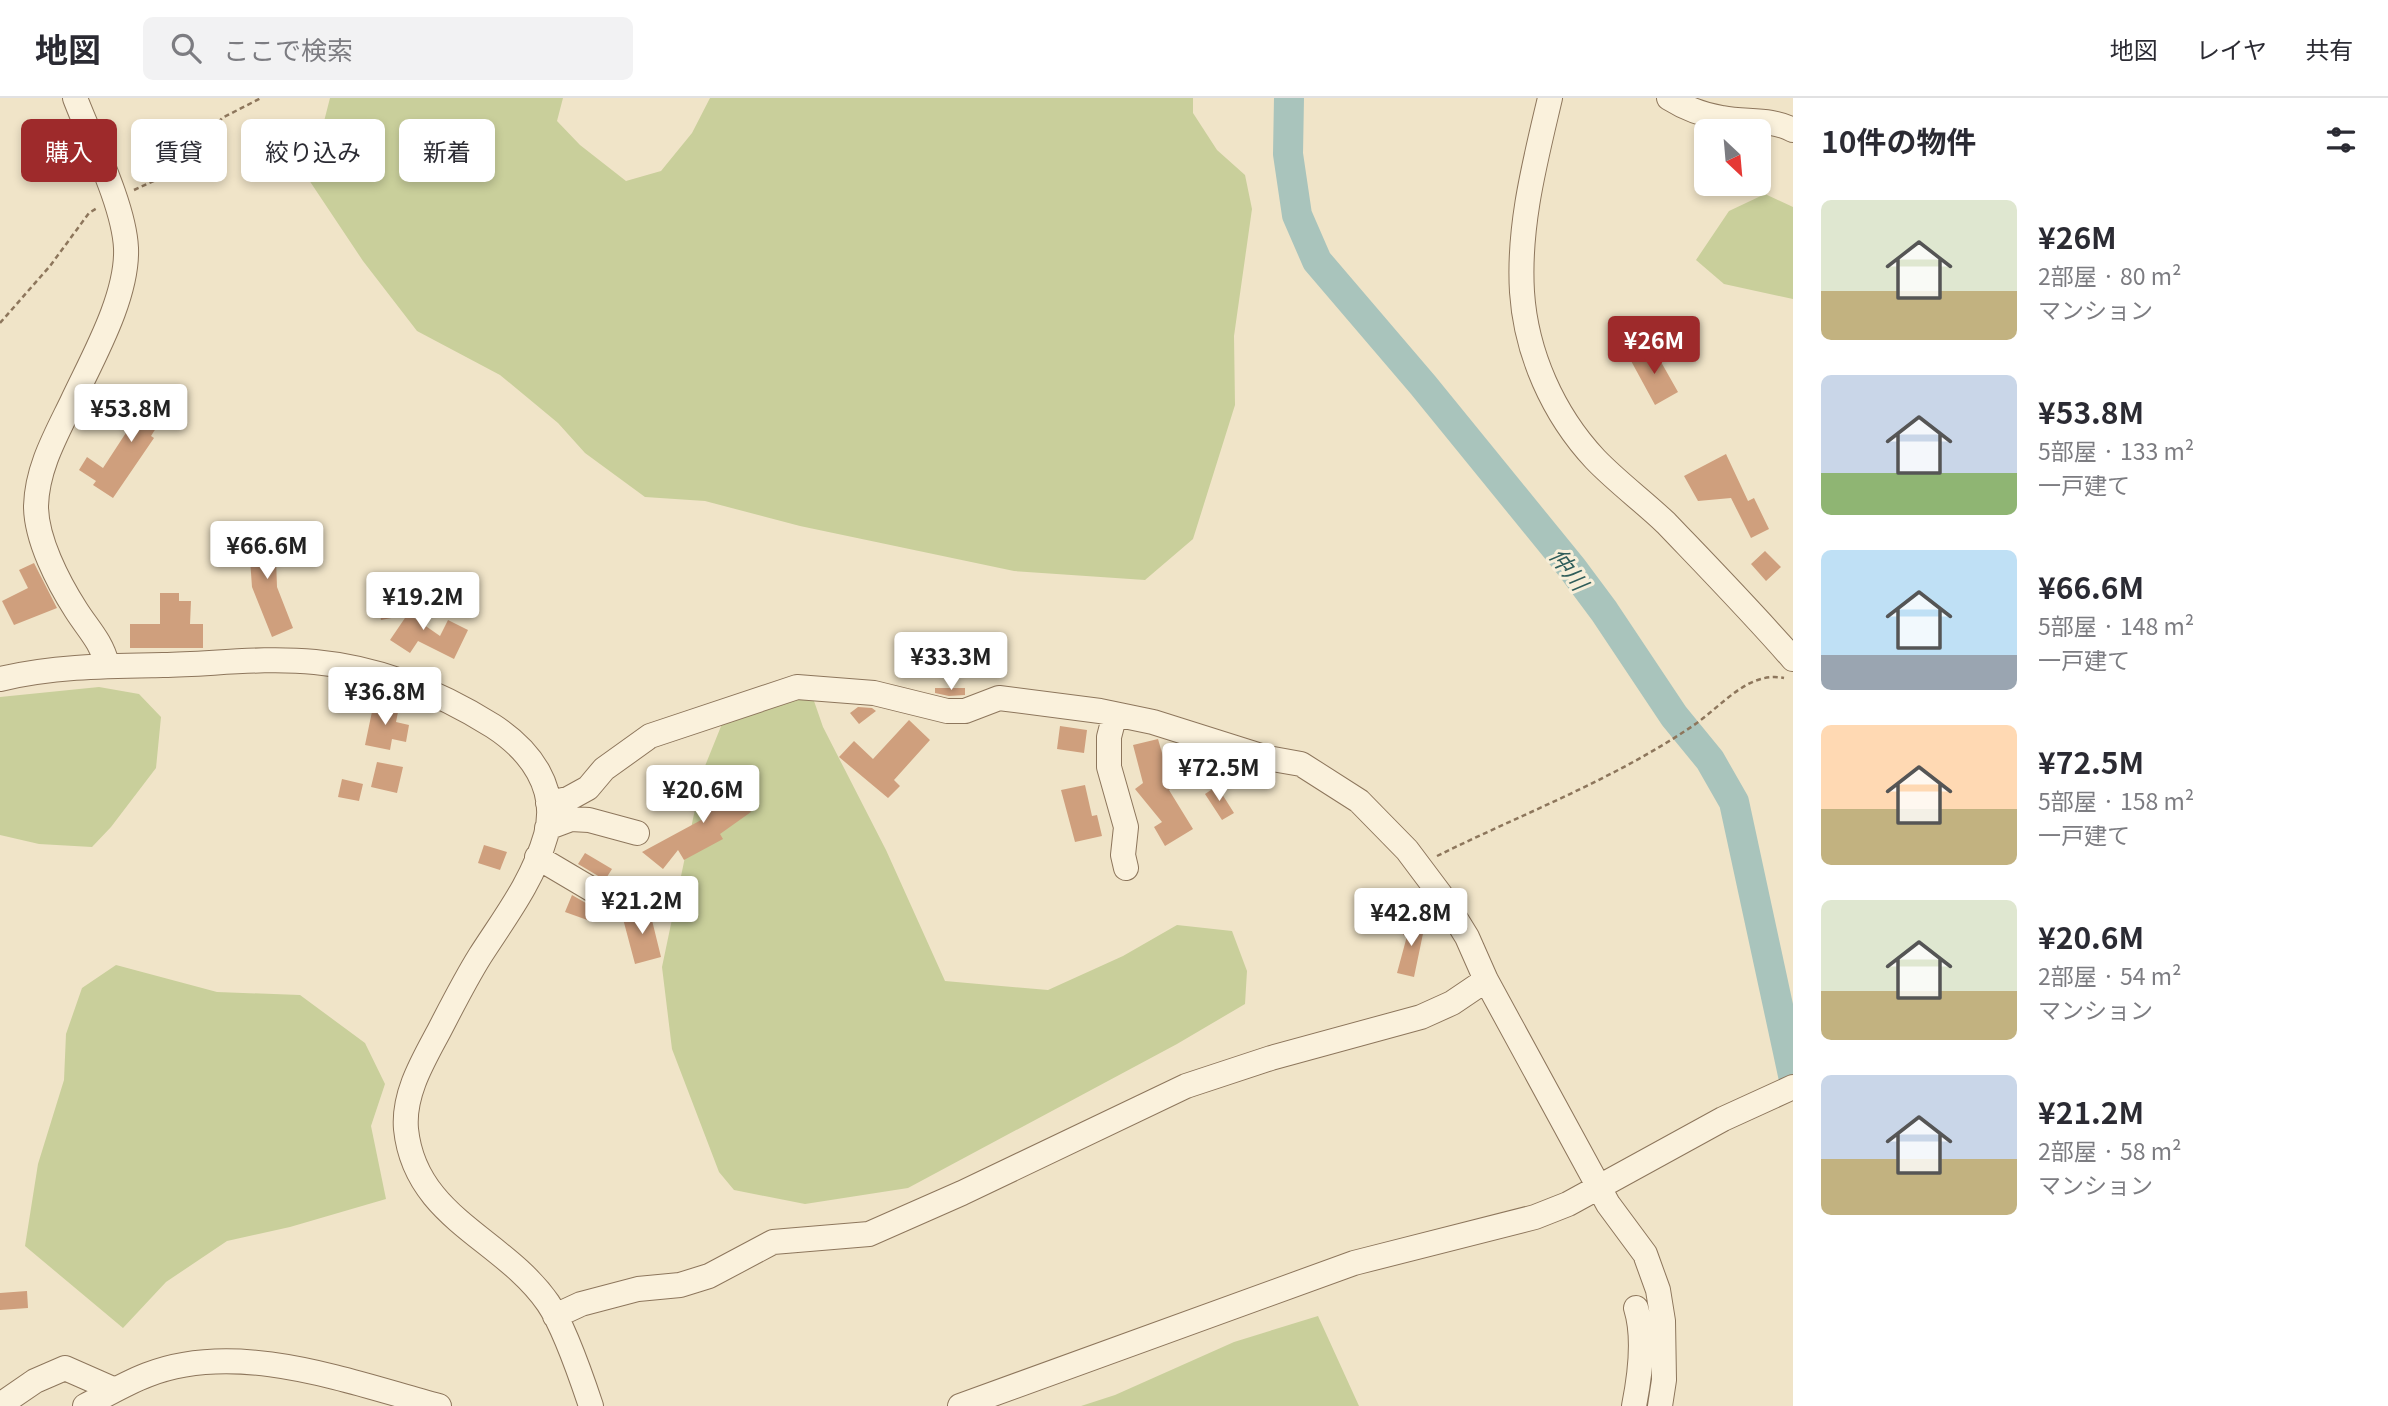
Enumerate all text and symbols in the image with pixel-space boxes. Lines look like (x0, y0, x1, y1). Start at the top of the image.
search box (143, 17, 633, 80)
text: 地図 (35, 24, 101, 72)
icon: search (167, 29, 205, 67)
text: ここで検索 (223, 30, 353, 67)
text: 地図 (2110, 31, 2158, 66)
text: レイヤ (2196, 31, 2267, 66)
text: 共有 (2305, 31, 2353, 66)
text: 10件の物件 (1821, 118, 1976, 162)
chip: 購入 (21, 119, 117, 182)
chip: 賃貸 (131, 119, 227, 182)
chip: 絞り込み (241, 119, 385, 182)
chip: 新着 (399, 119, 495, 182)
north arrow (1694, 119, 1771, 196)
map controls (1694, 119, 1771, 196)
icon: filters (2322, 121, 2360, 159)
text: ¥26M (2038, 214, 2117, 258)
icon: home (1877, 228, 1961, 312)
text: 2部屋 · 80 m² (2038, 258, 2181, 292)
text: マンション (2038, 292, 2153, 326)
pin: ¥26M (1613, 316, 1695, 376)
text: ¥26M (1624, 322, 1684, 356)
pin: ¥53.8M (74, 384, 188, 444)
text: ¥53.8M (2038, 389, 2144, 433)
text: ¥53.8M (90, 390, 172, 424)
icon: home (1877, 403, 1961, 487)
text: 5部屋 · 133 m² (2038, 433, 2194, 467)
text: 一戸建て (2038, 467, 2130, 501)
pin: ¥66.6M (210, 522, 324, 581)
text: ¥66.6M (226, 527, 308, 561)
water label: 仲川 (1543, 539, 1599, 599)
text: ¥66.6M (2038, 564, 2144, 608)
pin: ¥19.2M (366, 573, 480, 632)
text: ¥19.2M (382, 578, 464, 612)
icon: home (1877, 578, 1961, 662)
text: 5部屋 · 148 m² (2038, 608, 2194, 642)
pin: ¥33.3M (894, 632, 1008, 692)
text: ¥33.3M (910, 638, 992, 672)
text: 一戸建て (2038, 642, 2130, 676)
pin: ¥36.8M (328, 668, 442, 727)
text: ¥36.8M (344, 673, 426, 707)
text: ¥72.5M (2038, 739, 2144, 783)
pin: ¥72.5M (1162, 744, 1276, 803)
text: ¥72.5M (1178, 749, 1260, 783)
icon: home (1877, 753, 1961, 837)
pin: ¥20.6M (646, 766, 760, 825)
text: ¥20.6M (662, 771, 744, 805)
text: 5部屋 · 158 m² (2038, 783, 2194, 817)
text: 一戸建て (2038, 817, 2130, 851)
pin: ¥21.2M (585, 876, 699, 936)
text: ¥21.2M (601, 882, 683, 916)
pin: ¥42.8M (1354, 888, 1468, 948)
text: ¥42.8M (1370, 894, 1452, 928)
text: ¥20.6M (2038, 914, 2144, 958)
icon: home (1877, 928, 1961, 1012)
text: 2部屋 · 54 m² (2038, 958, 2181, 992)
text: マンション (2038, 992, 2153, 1026)
text: ¥21.2M (2038, 1089, 2144, 1133)
icon: home (1877, 1103, 1961, 1187)
text: 2部屋 · 58 m² (2038, 1133, 2181, 1167)
text: マンション (2038, 1167, 2153, 1201)

